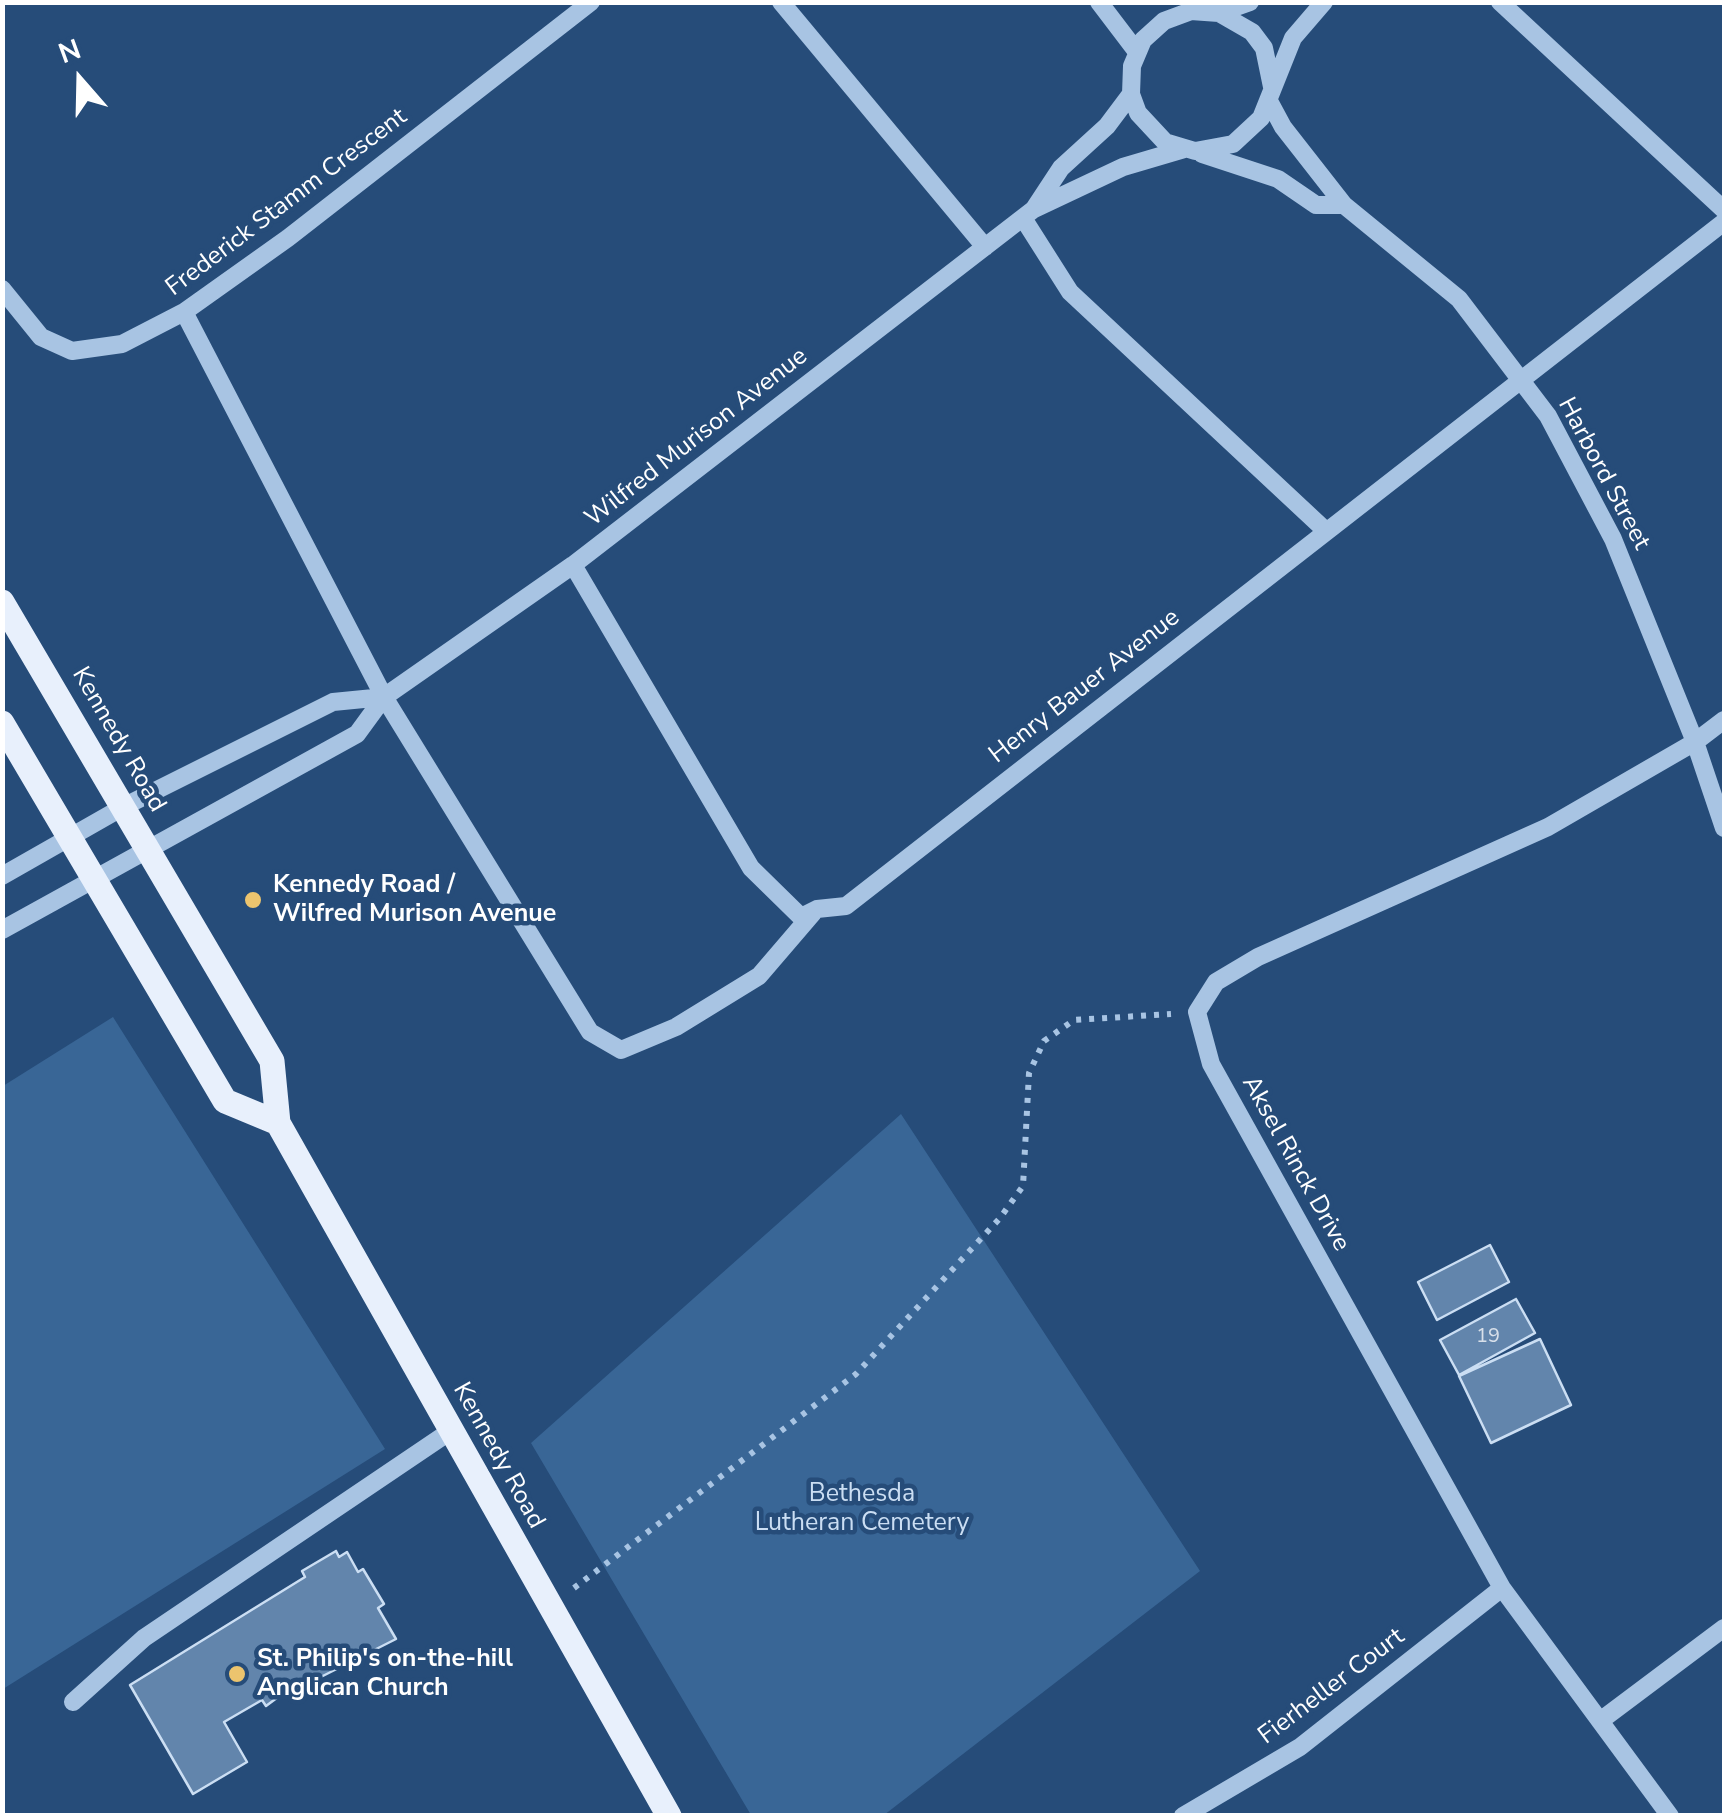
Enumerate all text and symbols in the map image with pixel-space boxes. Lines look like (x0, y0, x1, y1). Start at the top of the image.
north arrow (30, 30, 130, 130)
text: N (53, 30, 86, 73)
street label: Frederick Stamm Crescent (161, 103, 413, 303)
street label: Wilfred Murison Avenue (580, 342, 814, 534)
street label: Harbord Street (1550, 393, 1656, 555)
street label: Henry Bauer Avenue (984, 603, 1186, 771)
street label: Kennedy Road (64, 662, 172, 818)
place label: Kennedy Road / Wilfred Murison Avenue (273, 871, 556, 930)
marker: Kennedy Road / Wilfred Murison Avenue (242, 889, 264, 911)
street label: Aksel Rinck Drive (1234, 1071, 1356, 1257)
house number: 19 (1476, 1325, 1500, 1349)
street label: Kennedy Road (446, 1378, 550, 1534)
park label: Bethesda Lutheran Cemetery (755, 1480, 969, 1539)
street label: Fierheller Court (1253, 1622, 1411, 1752)
place label: St. Philip's on-the-hill Anglican Church (257, 1645, 513, 1704)
marker: St. Philip's on-the-hill Anglican Church (226, 1663, 248, 1685)

